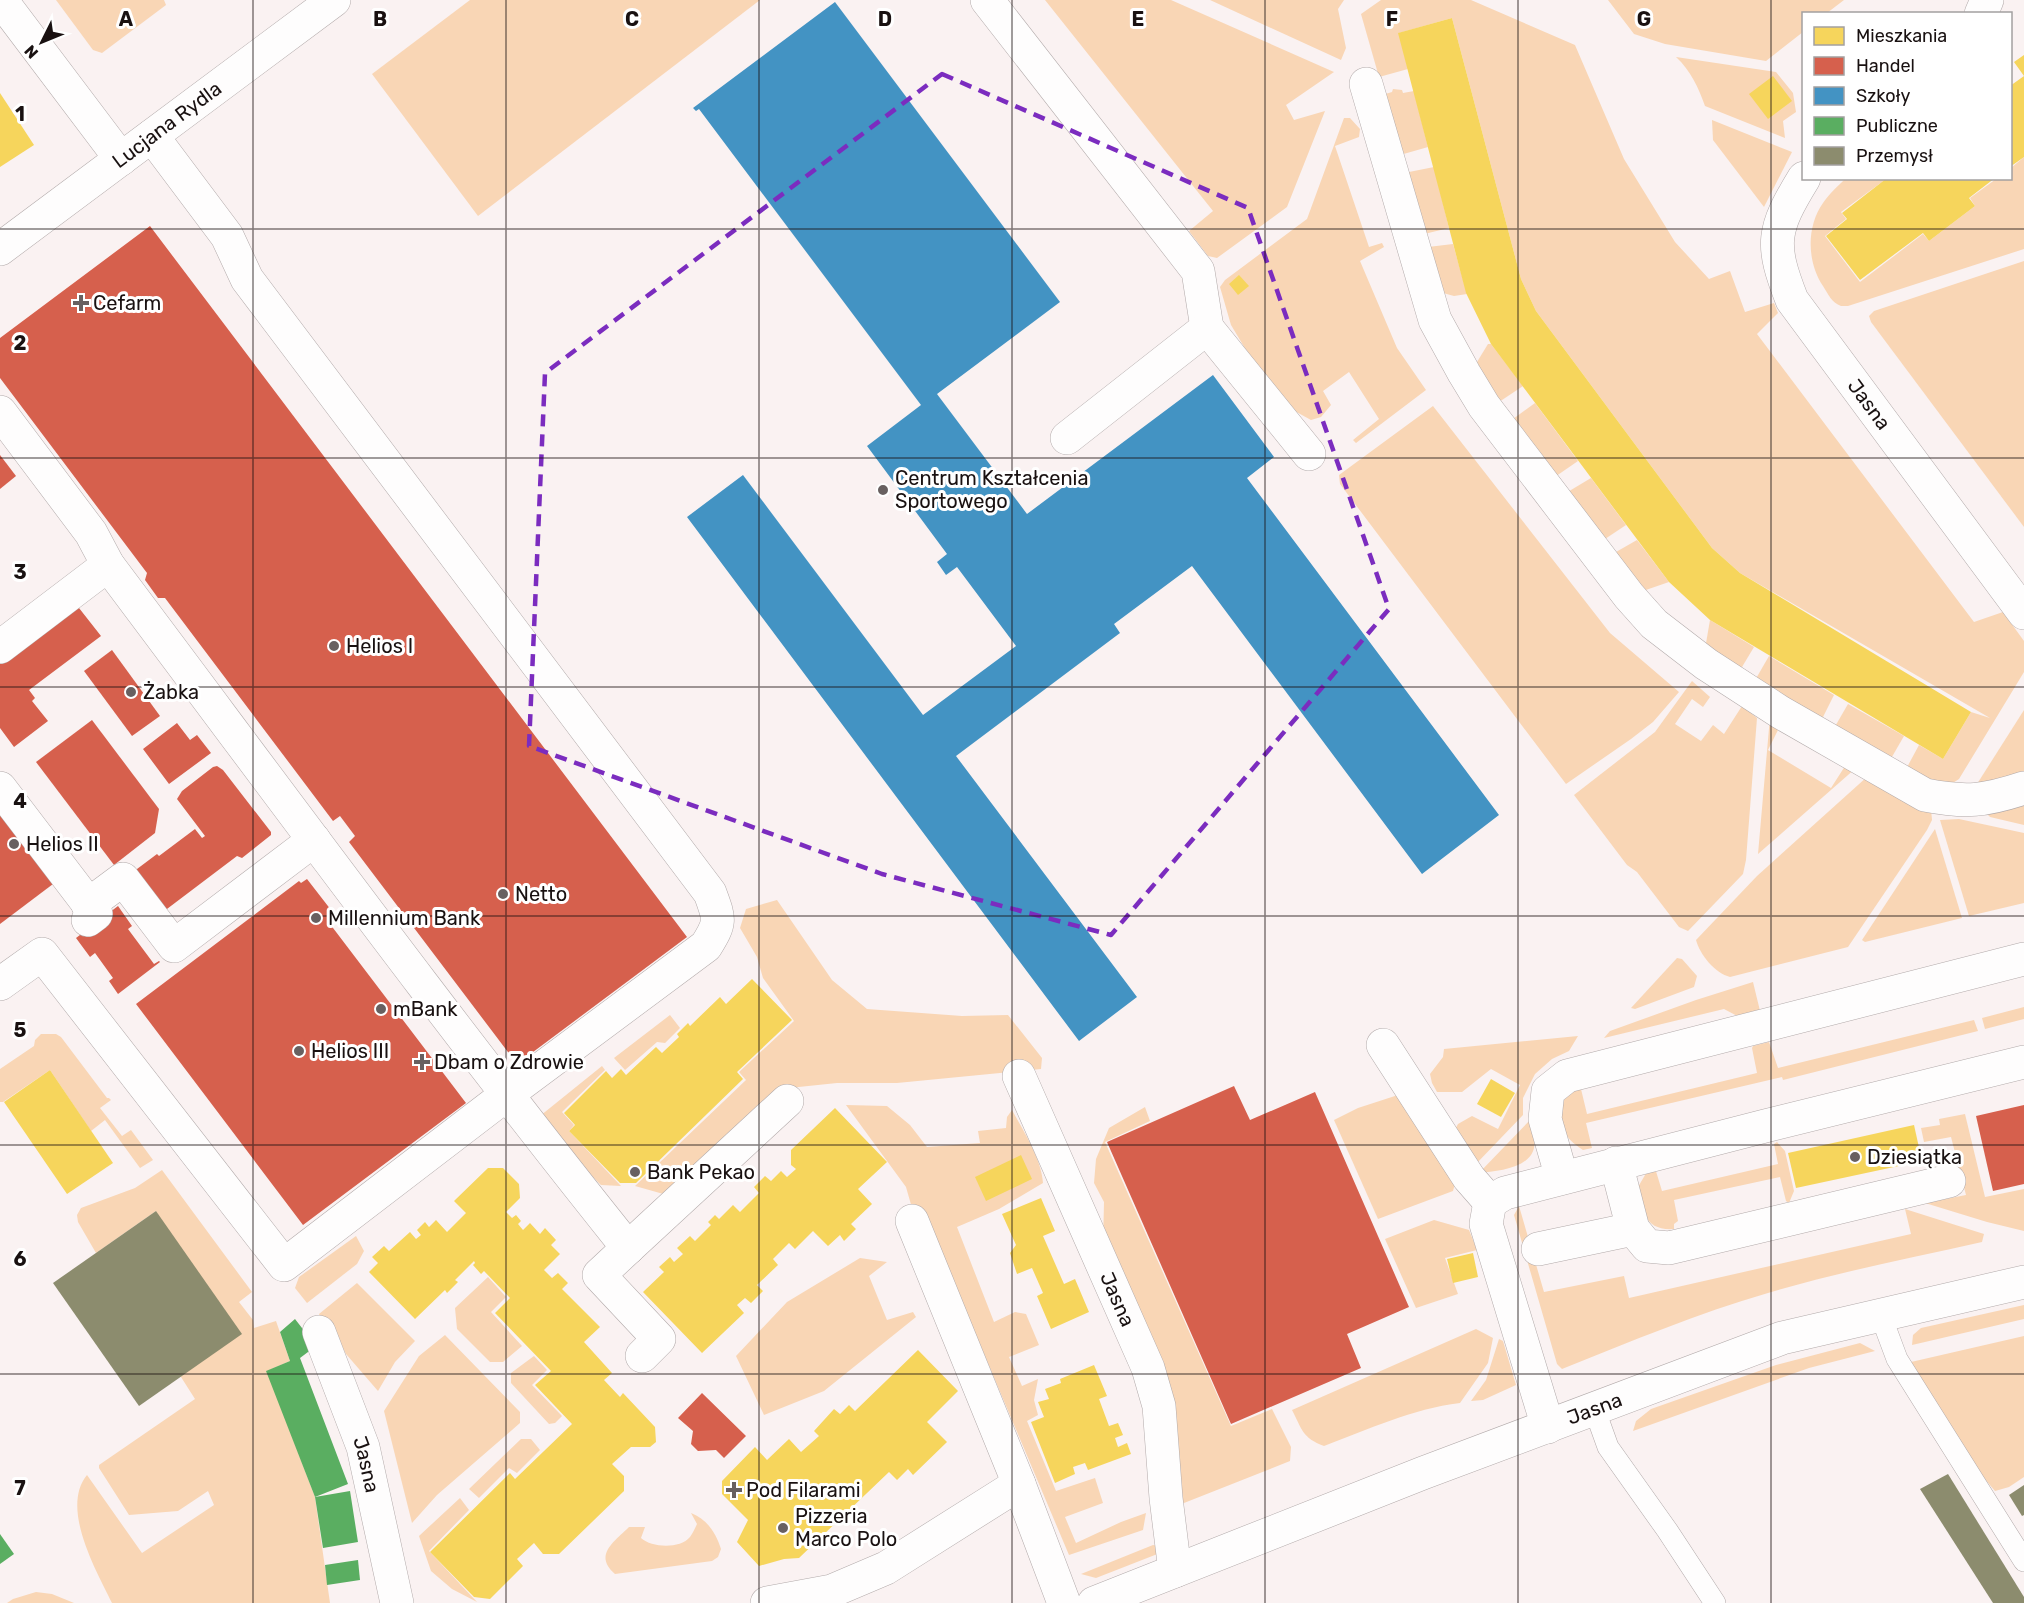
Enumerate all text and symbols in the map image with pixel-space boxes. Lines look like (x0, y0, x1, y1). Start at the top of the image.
text: A (119, 7, 134, 31)
text: B (373, 7, 387, 31)
text: C (625, 7, 639, 31)
text: D (878, 7, 892, 31)
text: E (1132, 7, 1144, 31)
text: F (1386, 7, 1398, 31)
text: G (1637, 7, 1651, 31)
north arrow (12, 12, 72, 72)
legend (1802, 12, 2012, 180)
text: Mieszkania (1856, 25, 1947, 47)
text: N (21, 41, 42, 63)
text: Handel (1856, 55, 1915, 77)
street label: Lucjana Rydla (108, 76, 226, 173)
text: Szkoły (1856, 85, 1911, 107)
text: 1 (15, 102, 25, 126)
text: Publiczne (1856, 115, 1938, 137)
text: Przemysł (1856, 145, 1933, 167)
place label: Cefarm (93, 291, 161, 315)
marker: Cefarm (74, 296, 88, 310)
text: 2 (14, 331, 27, 355)
street label: Jasna (1843, 374, 1896, 434)
place label: Centrum Kształcenia Sportowego (895, 466, 1088, 513)
marker: Centrum Kształcenia Sportowego (876, 483, 890, 497)
text: 3 (13, 560, 27, 584)
place label: Helios I (346, 634, 413, 658)
marker: Helios I (327, 639, 341, 653)
place label: Żabka (143, 680, 199, 704)
marker: Żabka (124, 685, 138, 699)
text: 4 (13, 789, 27, 813)
place label: Helios II (26, 832, 99, 856)
marker: Helios II (7, 837, 21, 851)
place label: Netto (515, 882, 567, 906)
marker: Netto (496, 887, 510, 901)
place label: Millennium Bank (328, 906, 481, 930)
marker: Millennium Bank (309, 911, 323, 925)
place label: mBank (393, 997, 458, 1021)
marker: mBank (374, 1002, 388, 1016)
text: 5 (14, 1018, 27, 1042)
place label: Helios III (311, 1039, 389, 1063)
marker: Helios III (292, 1044, 306, 1058)
place label: Dbam o Zdrowie (434, 1050, 584, 1074)
marker: Dbam o Zdrowie (415, 1055, 429, 1069)
place label: Dziesiątka (1867, 1145, 1962, 1169)
marker: Dziesiątka (1848, 1150, 1862, 1164)
place label: Bank Pekao (647, 1160, 755, 1184)
marker: Bank Pekao (628, 1165, 642, 1179)
text: 6 (13, 1247, 27, 1271)
street label: Jasna (1095, 1268, 1140, 1330)
street label: Jasna (1564, 1387, 1625, 1430)
street label: Jasna (348, 1433, 385, 1495)
text: 7 (14, 1476, 26, 1500)
place label: Pod Filarami (746, 1478, 861, 1502)
marker: Pod Filarami (727, 1483, 741, 1497)
place label: Pizzeria Marco Polo (795, 1504, 897, 1551)
marker: Pizzeria Marco Polo (776, 1521, 790, 1535)

